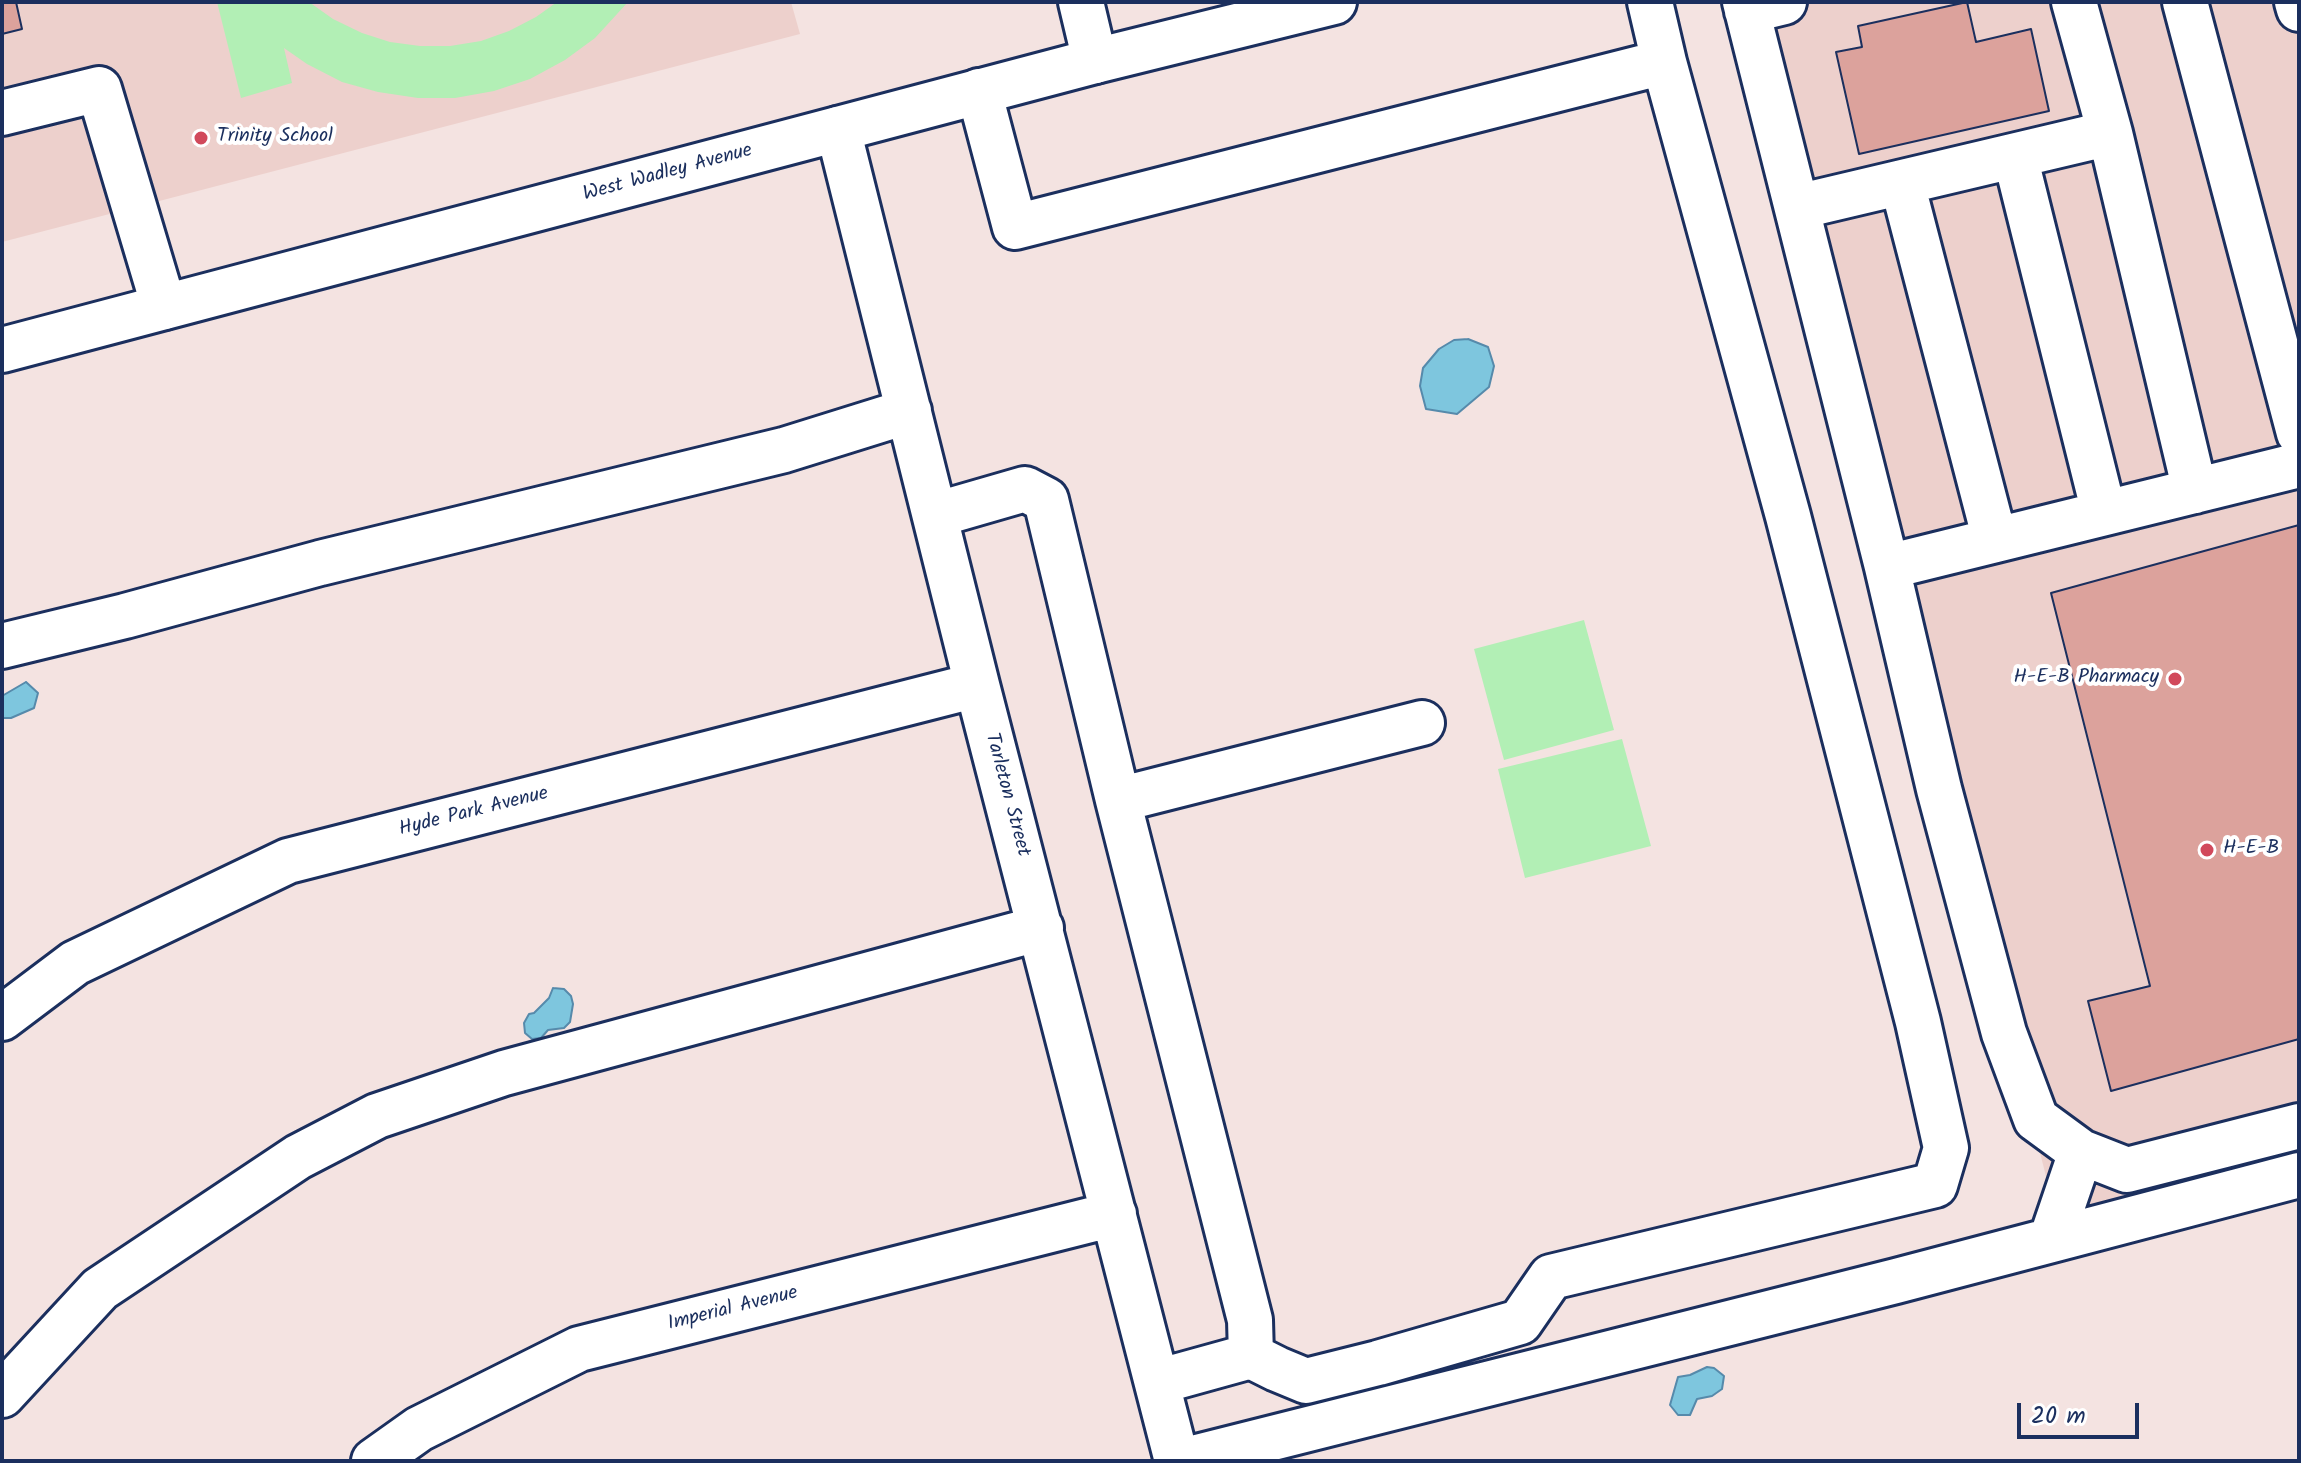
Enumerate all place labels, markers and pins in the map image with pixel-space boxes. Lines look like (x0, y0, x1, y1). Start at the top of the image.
place label: Trinity School (217, 126, 333, 150)
marker: Trinity School (192, 129, 210, 147)
place label: H-E-B Pharmacy (2014, 667, 2159, 691)
marker: H-E-B Pharmacy (2166, 670, 2184, 688)
place label: H-E-B (2223, 838, 2279, 862)
marker: H-E-B (2198, 841, 2216, 859)

